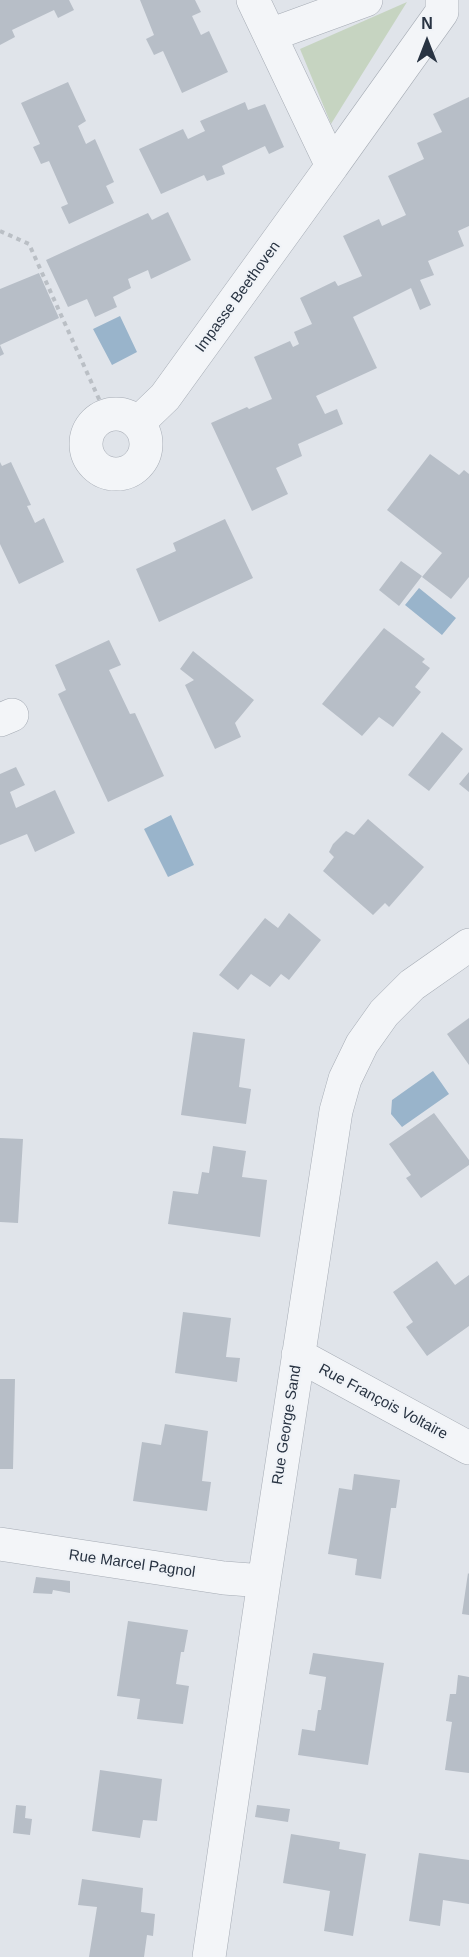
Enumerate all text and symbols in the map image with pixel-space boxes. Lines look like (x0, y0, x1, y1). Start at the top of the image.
north arrow (397, 12, 457, 72)
text: N (421, 15, 433, 32)
street label: Impasse Beethoven (192, 238, 284, 356)
street label: Rue François Voltaire (315, 1360, 451, 1444)
street label: Rue George Sand (269, 1364, 305, 1486)
street label: Rue Marcel Pagnol (68, 1546, 196, 1582)

